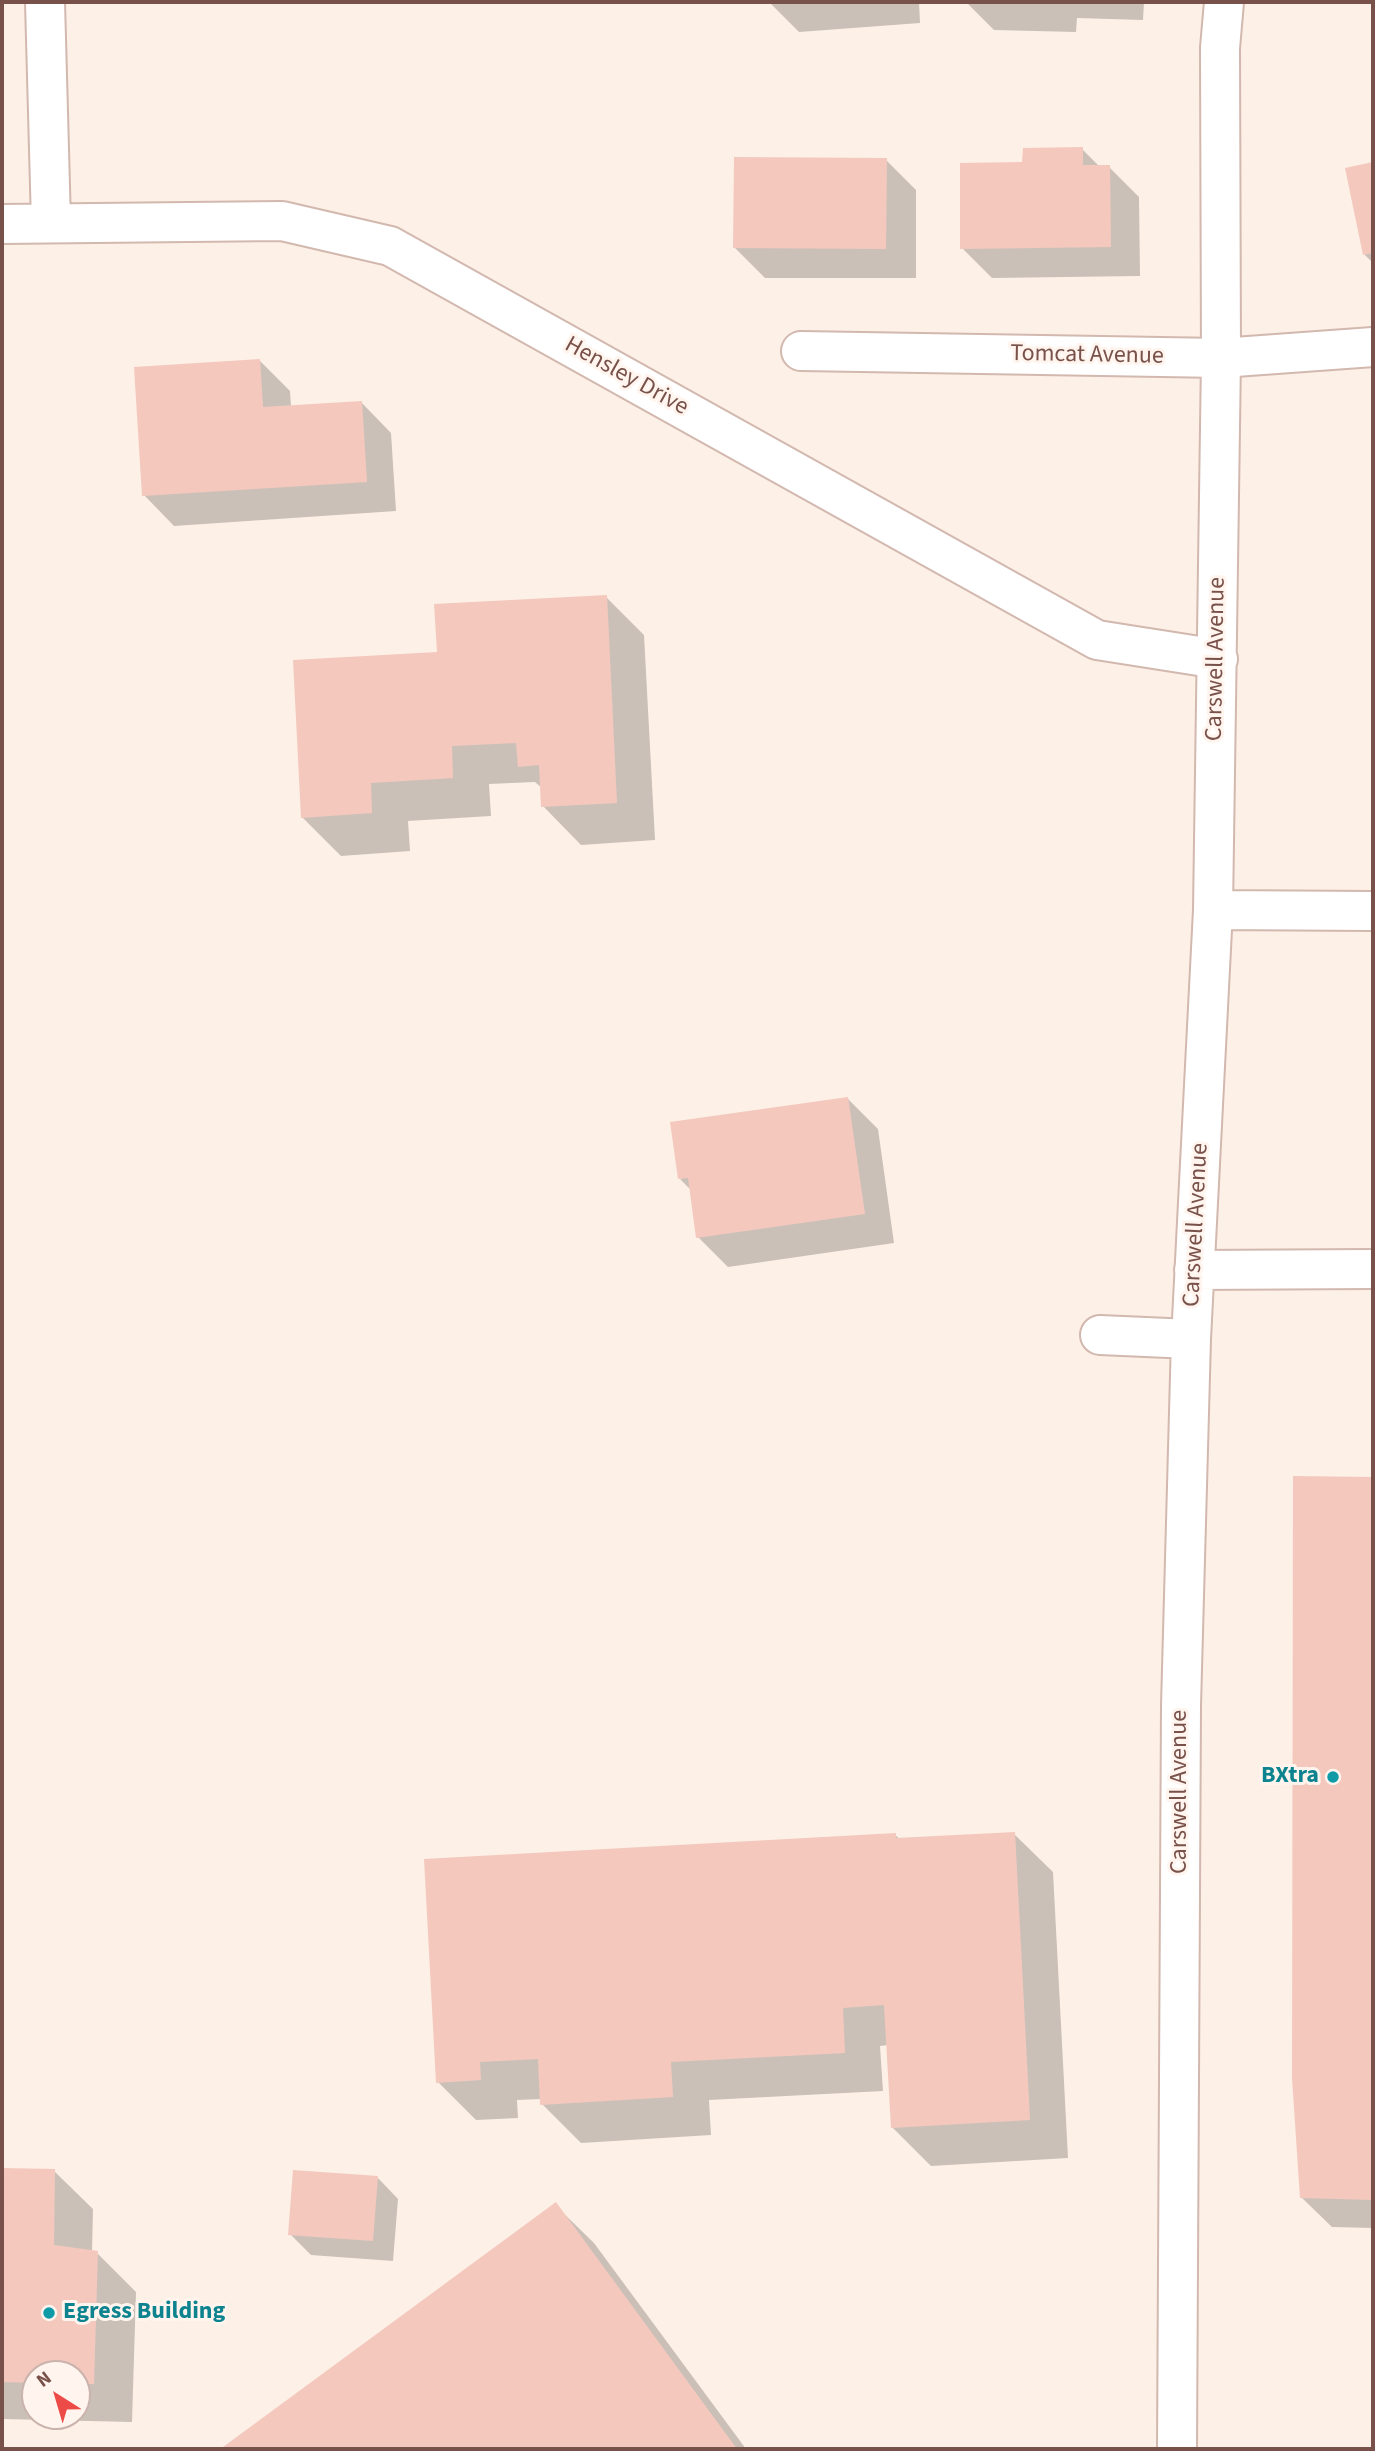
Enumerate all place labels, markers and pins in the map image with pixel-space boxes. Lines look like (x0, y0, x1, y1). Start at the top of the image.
place label: BXtra (1261, 1763, 1319, 1791)
marker: BXtra (1325, 1769, 1341, 1785)
place label: Egress Building (63, 2299, 225, 2327)
marker: Egress Building (41, 2305, 57, 2321)

